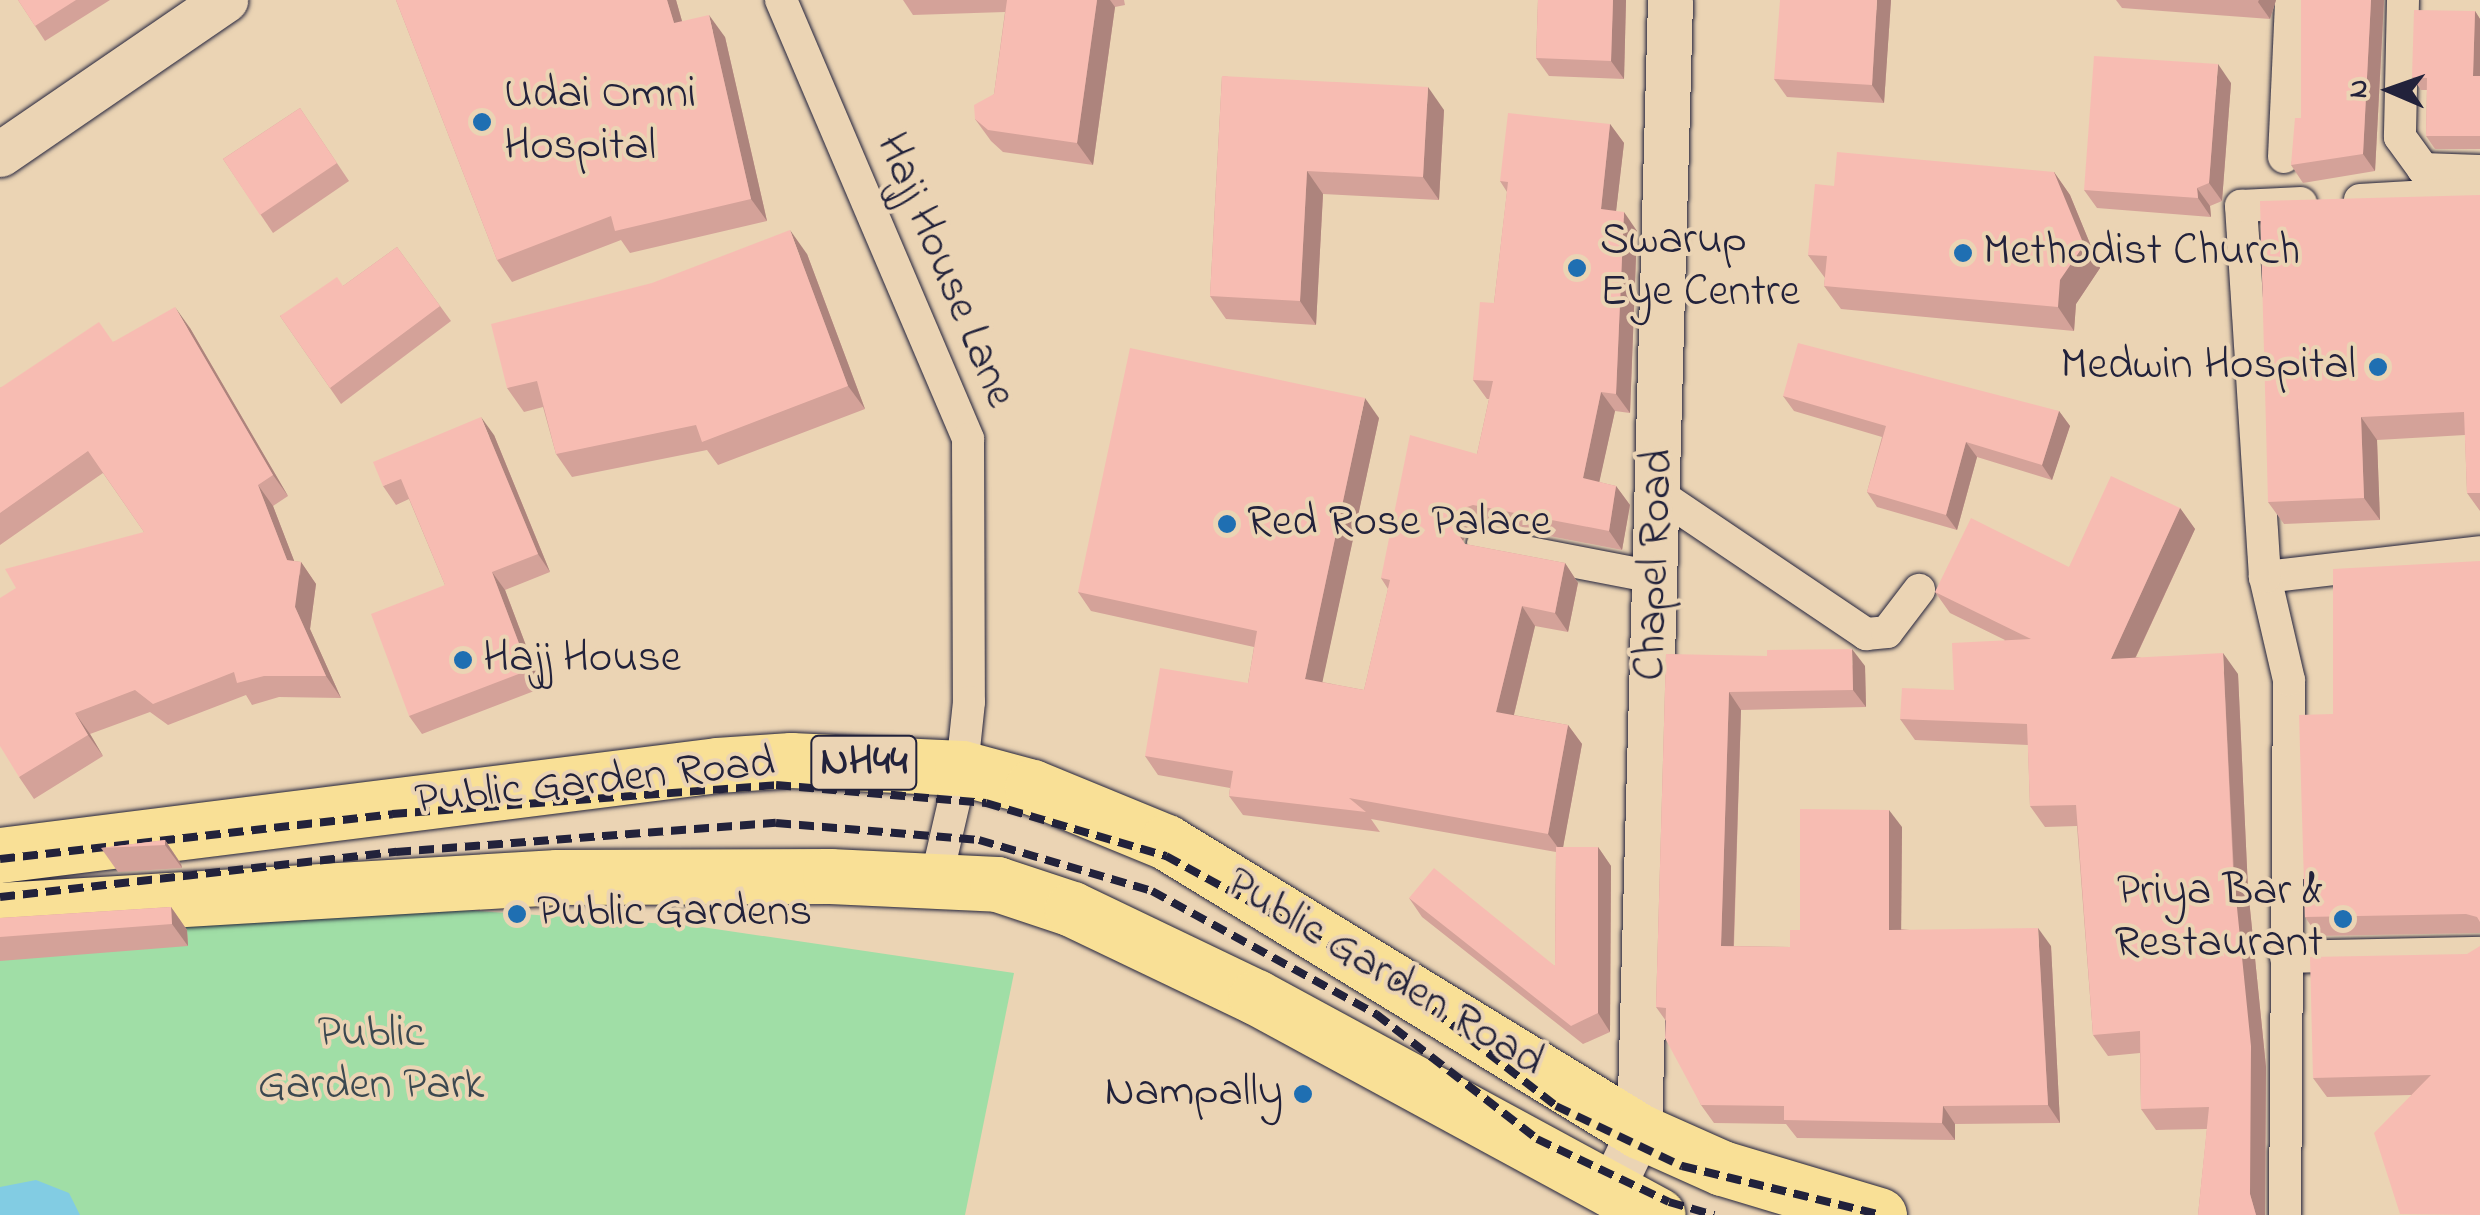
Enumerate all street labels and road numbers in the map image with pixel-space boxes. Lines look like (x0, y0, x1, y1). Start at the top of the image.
street label: Hajj House Lane (862, 126, 1026, 416)
street label: Chapel Road (1625, 448, 1687, 682)
road number: NH44 (809, 726, 919, 800)
street label: Public Garden Road (412, 737, 778, 829)
street label: Public Garden Road (1215, 858, 1553, 1090)

